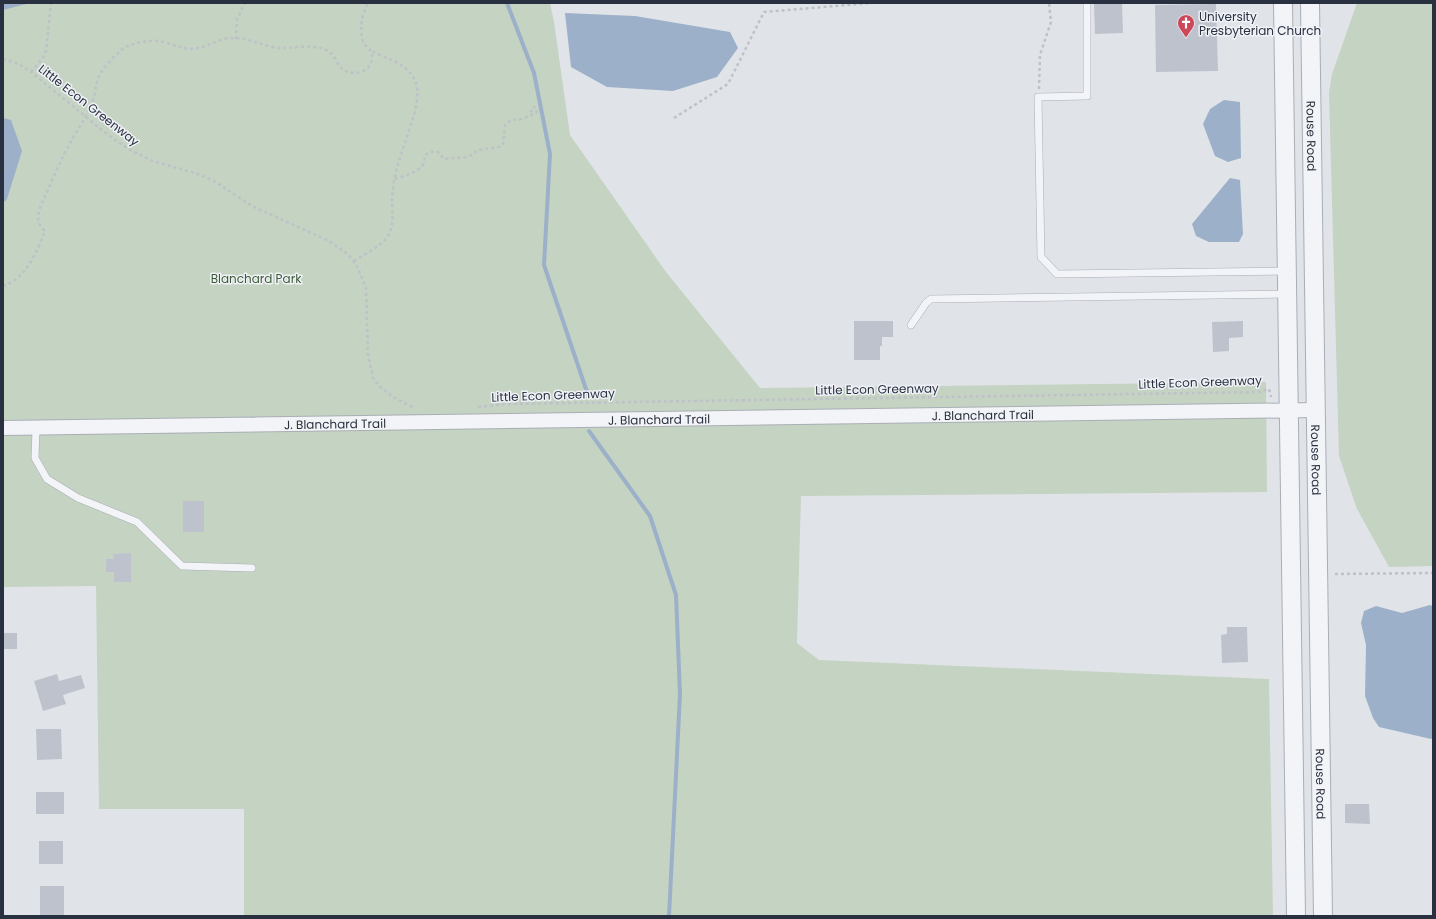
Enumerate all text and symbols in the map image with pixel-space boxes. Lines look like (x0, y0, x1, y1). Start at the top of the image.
place label: University Presbyterian Church (1199, 8, 1321, 39)
church icon: University Presbyterian Church (1176, 13, 1196, 38)
street label: Little Econ Greenway (35, 60, 143, 150)
street label: Rouse Road (1303, 100, 1321, 172)
park label: Blanchard Park (211, 270, 302, 287)
street label: Little Econ Greenway (1138, 371, 1262, 393)
street label: Little Econ Greenway (815, 379, 939, 399)
street label: Little Econ Greenway (491, 384, 615, 406)
street label: J. Blanchard Trail (932, 405, 1034, 424)
street label: J. Blanchard Trail (608, 410, 710, 428)
street label: J. Blanchard Trail (284, 414, 386, 433)
street label: Rouse Road (1308, 424, 1326, 495)
street label: Rouse Road (1312, 748, 1330, 819)

